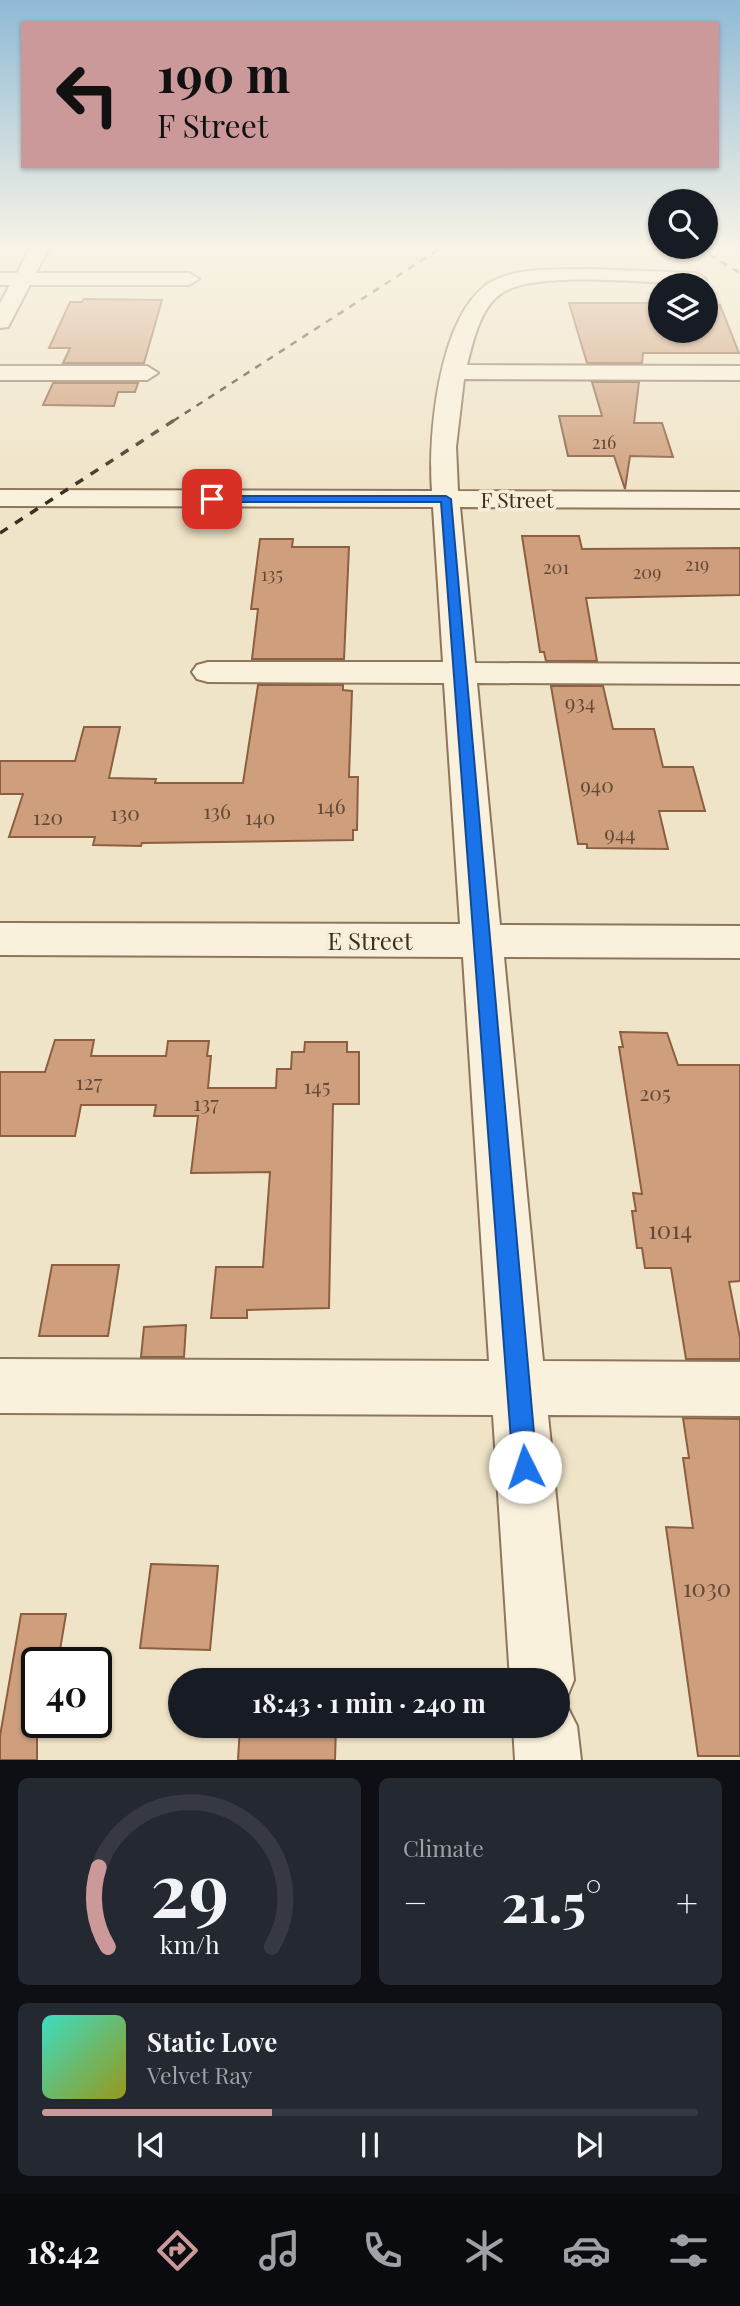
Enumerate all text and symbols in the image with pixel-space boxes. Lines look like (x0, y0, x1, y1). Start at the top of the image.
text: 190 m (157, 40, 290, 105)
icon: left (42, 49, 133, 140)
text: F Street (157, 103, 268, 146)
map controls (648, 189, 718, 343)
button: search (648, 189, 718, 259)
button: layers (648, 273, 718, 343)
house number: 216 (592, 430, 616, 454)
pin (182, 469, 242, 529)
icon: arrive (193, 480, 231, 518)
street label: F Street (480, 485, 554, 513)
house number: 219 (685, 552, 709, 576)
house number: 201 (543, 555, 569, 579)
house number: 209 (633, 560, 661, 584)
house number: 135 (261, 562, 283, 586)
house number: 934 (565, 687, 595, 715)
house number: 940 (580, 770, 614, 798)
house number: 146 (316, 791, 346, 819)
house number: 136 (203, 796, 231, 824)
house number: 130 (110, 798, 140, 826)
house number: 120 (33, 802, 63, 830)
house number: 140 (245, 802, 275, 830)
house number: 944 (604, 818, 636, 846)
street label: E Street (327, 924, 413, 956)
house number: 127 (76, 1067, 103, 1095)
house number: 145 (304, 1071, 330, 1099)
house number: 205 (639, 1078, 671, 1106)
house number: 137 (193, 1088, 219, 1116)
house number: 1014 (648, 1213, 692, 1245)
position arrow (488, 1430, 562, 1504)
house number: 1030 (683, 1571, 731, 1603)
speed limit sign: 40 (21, 1647, 112, 1738)
text: 18:43 · 1 min · 240 m (252, 1685, 486, 1720)
text: Climate (403, 1832, 484, 1863)
text: 29 (150, 1839, 229, 1936)
text: 21.5° (502, 1867, 602, 1936)
text: − (403, 1876, 428, 1927)
text: + (676, 1876, 698, 1927)
text: km/h (160, 1927, 220, 1960)
text: Static Love (147, 2024, 277, 2059)
text: Velvet Ray (147, 2059, 252, 2090)
icon: previous (132, 2126, 170, 2164)
icon: pause (351, 2126, 389, 2164)
icon: next (570, 2126, 608, 2164)
icon: directions (153, 2226, 202, 2275)
icon: music (255, 2226, 304, 2275)
icon: phone (358, 2226, 407, 2275)
icon: climate (460, 2226, 509, 2275)
icon: car (562, 2226, 611, 2275)
icon: filters (664, 2226, 713, 2275)
text: 18:42 (27, 2229, 100, 2272)

